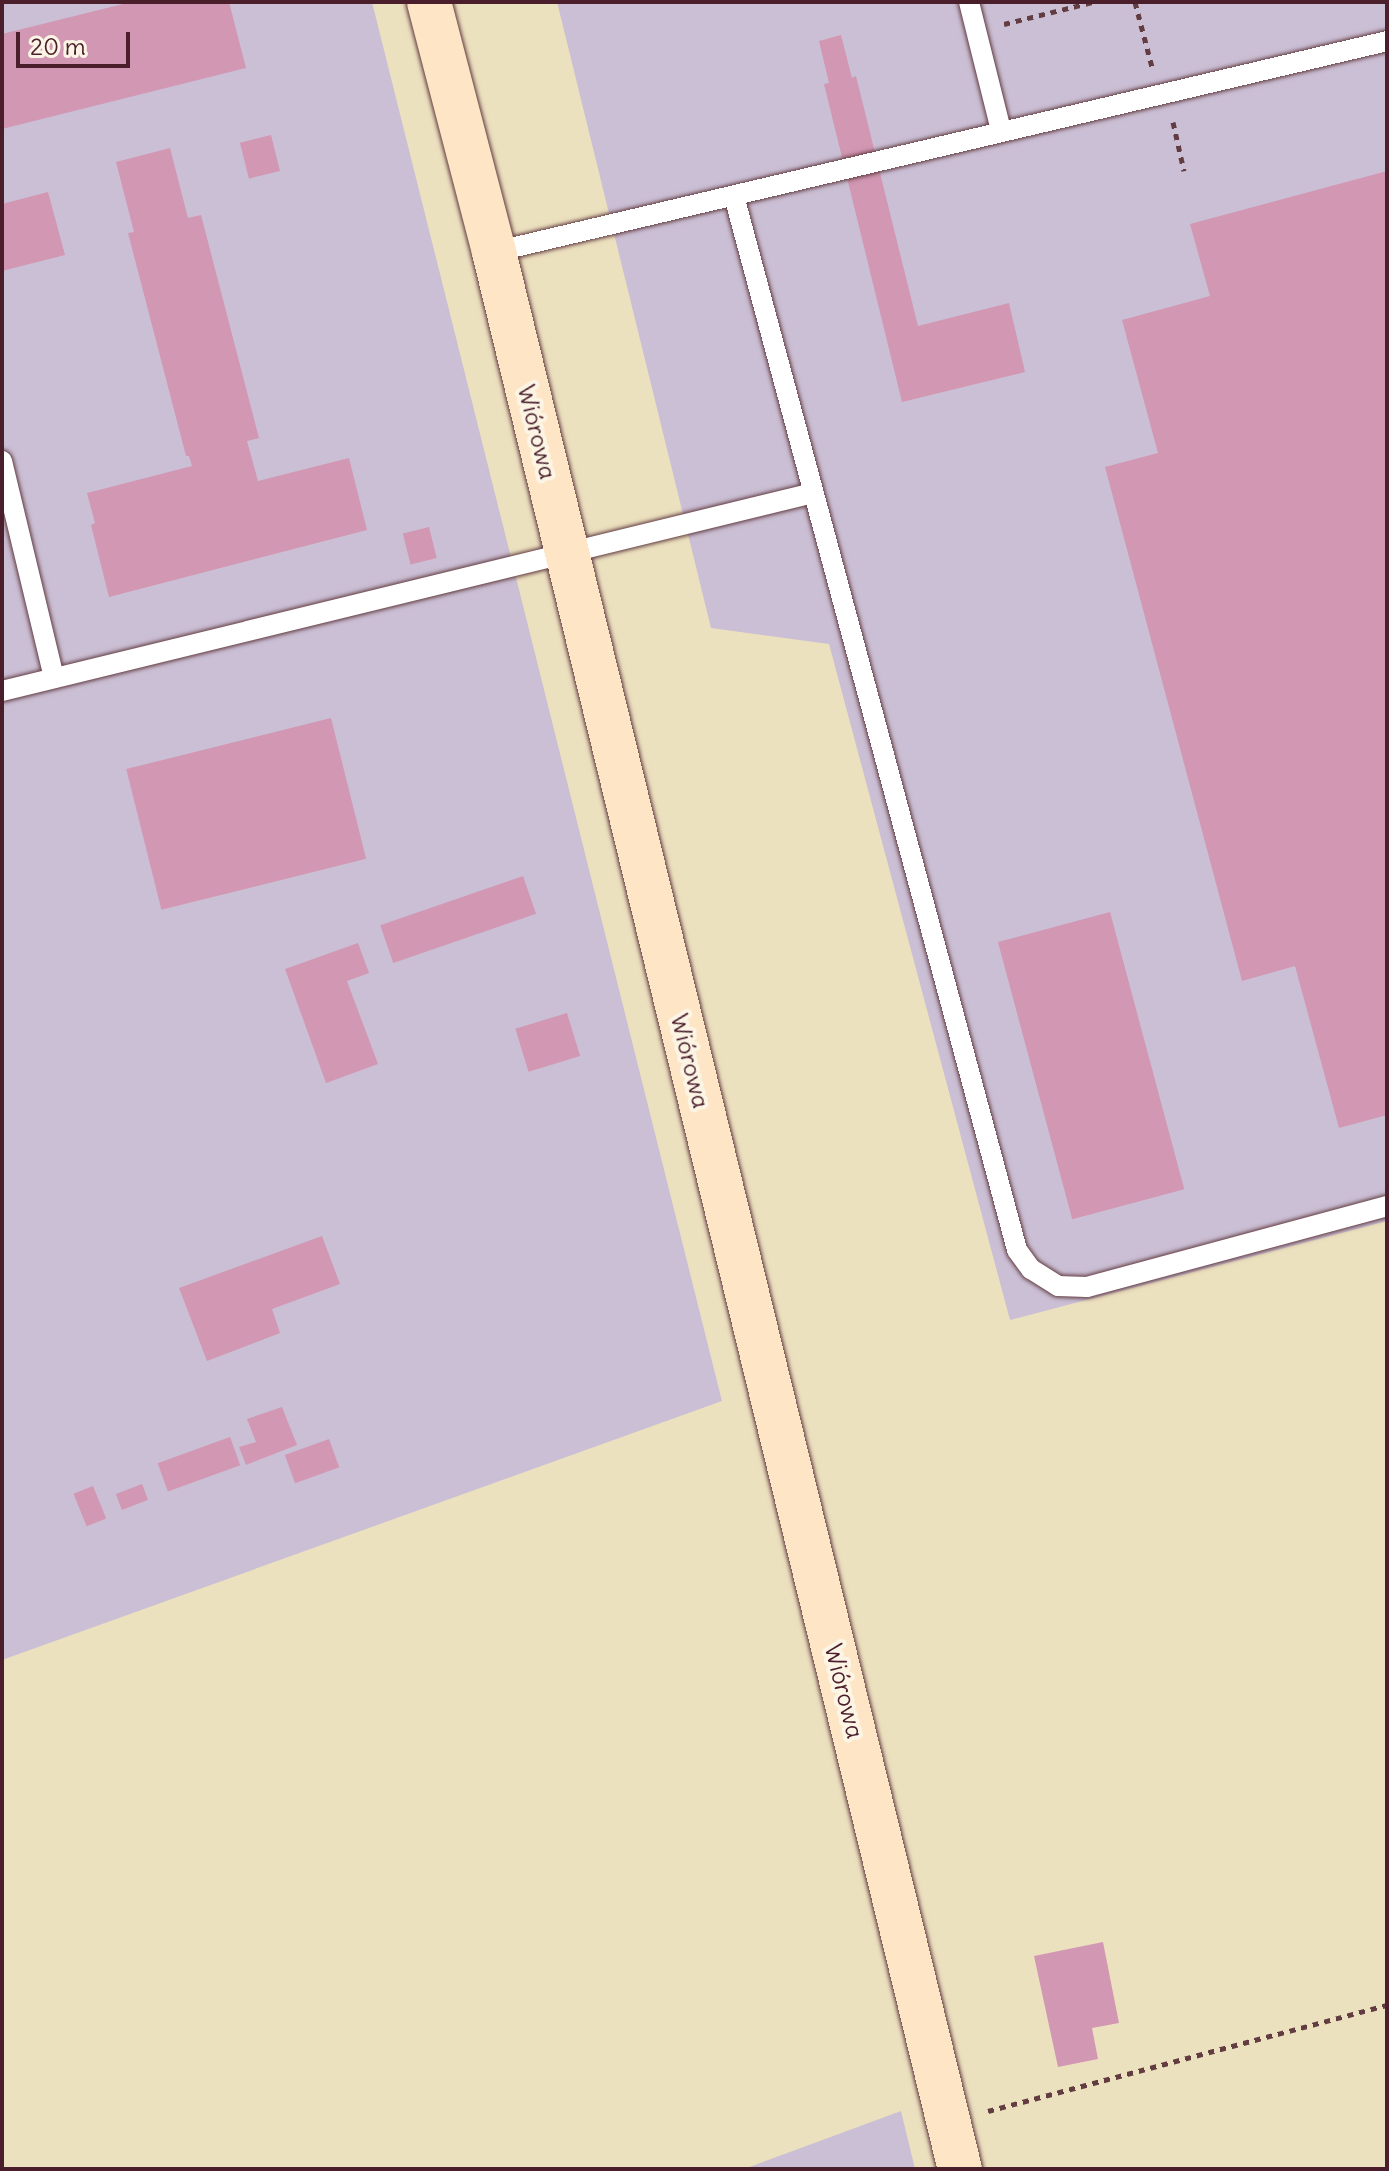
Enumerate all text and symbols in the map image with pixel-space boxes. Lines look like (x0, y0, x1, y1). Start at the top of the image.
scale bar (20, 16, 134, 66)
text: 20 m (30, 31, 86, 61)
street label: Wiórowa (511, 382, 563, 482)
street label: Wiórowa (664, 1011, 716, 1111)
street label: Wiórowa (818, 1641, 870, 1741)

